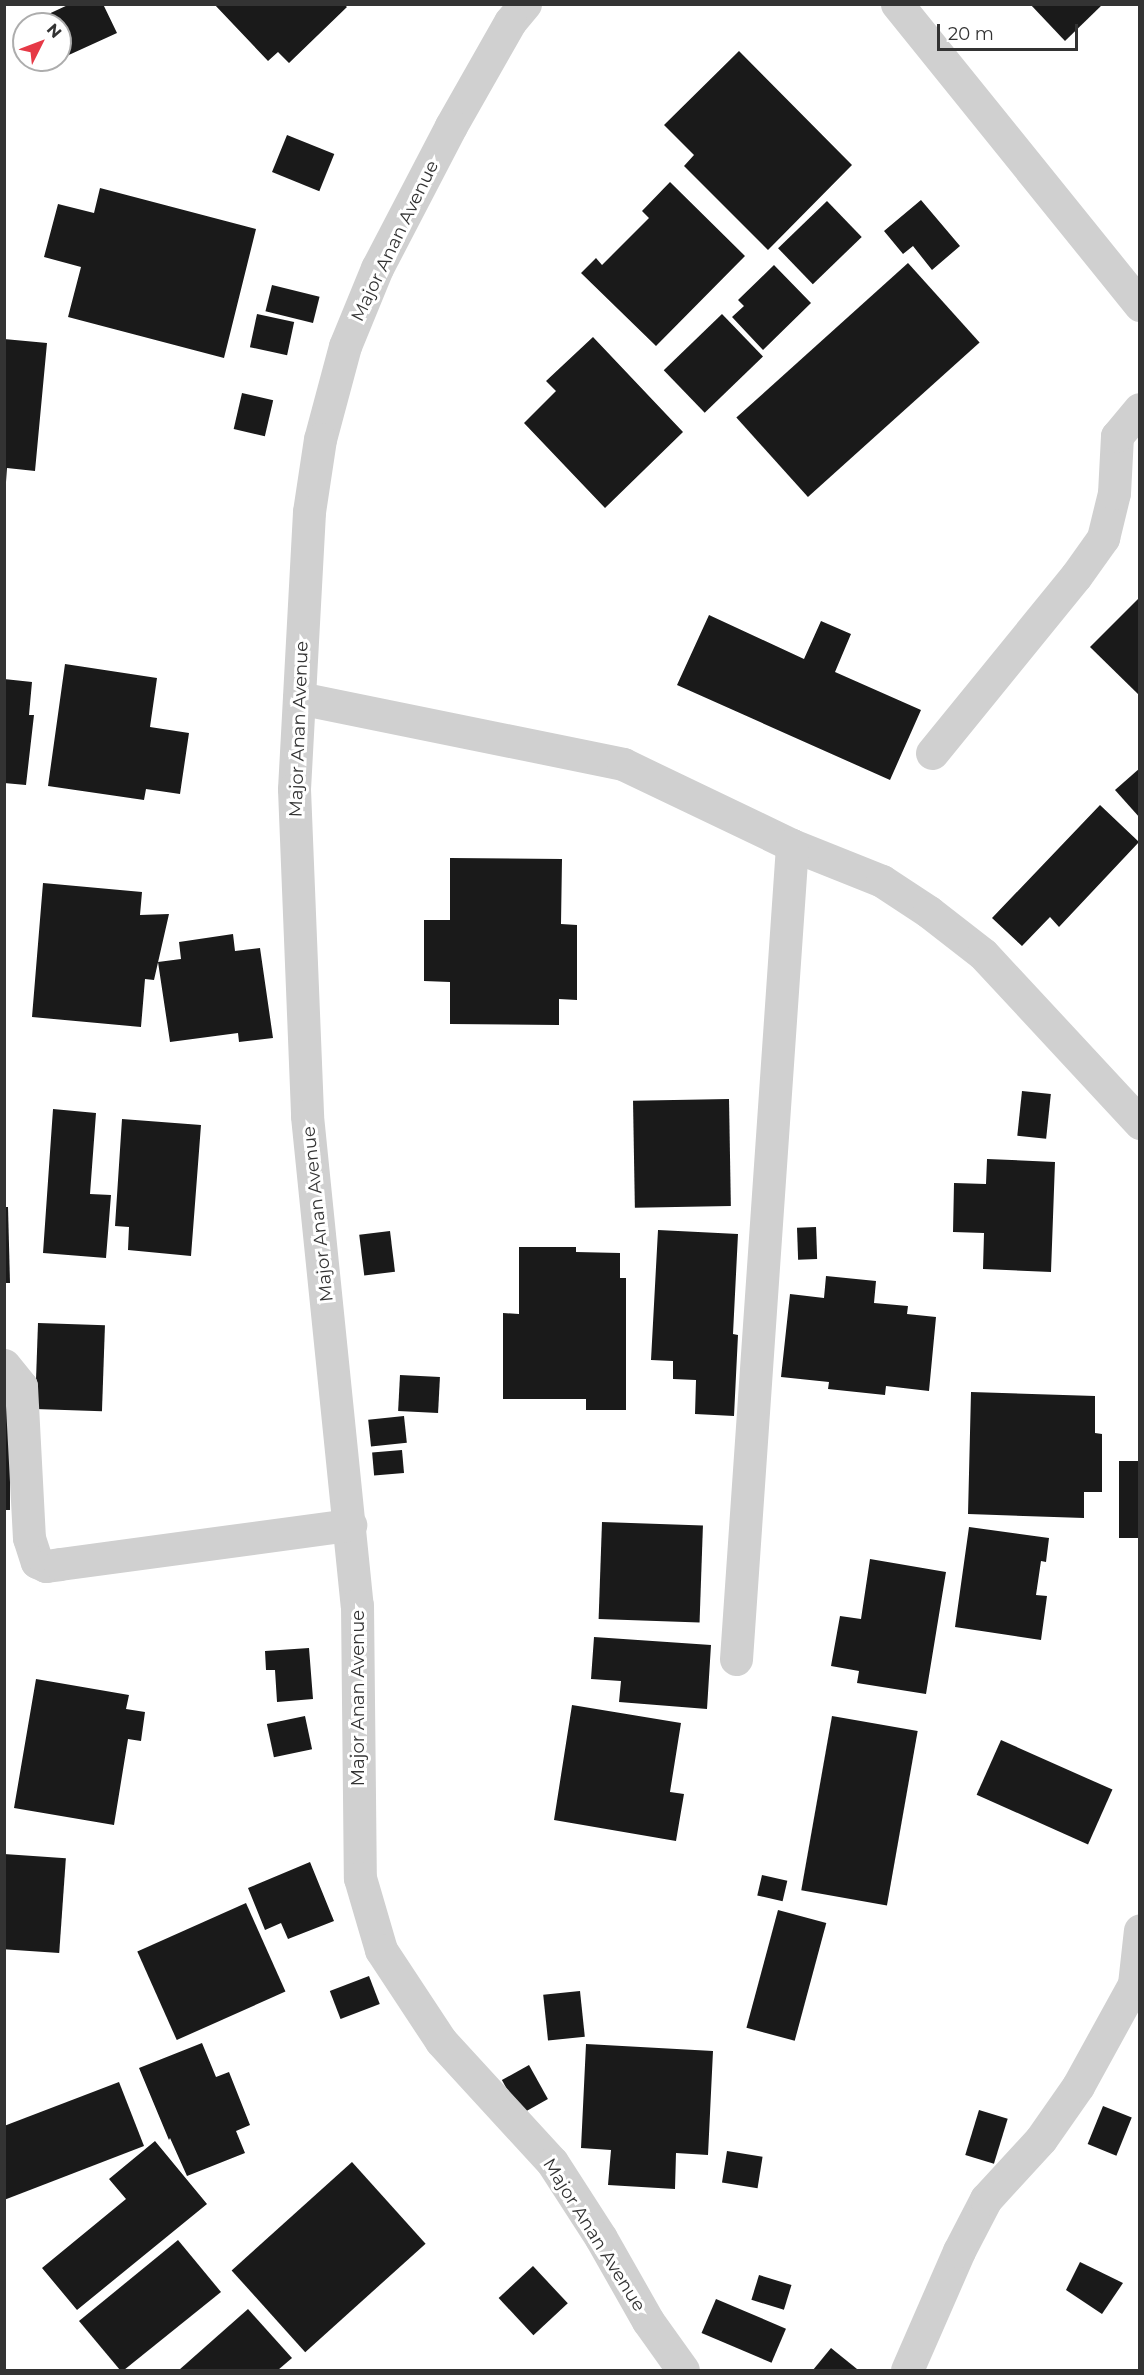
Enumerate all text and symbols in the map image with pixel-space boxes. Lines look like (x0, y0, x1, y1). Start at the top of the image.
north arrow (12, 12, 72, 72)
scale bar (940, 12, 1081, 50)
text: N (43, 20, 66, 42)
text: 20 m (948, 23, 994, 45)
street label: Major Anan Avenue (347, 157, 443, 325)
street label: Major Anan Avenue (285, 640, 313, 818)
street label: Major Anan Avenue (298, 1125, 338, 1303)
street label: Major Anan Avenue (347, 1610, 369, 1786)
street label: Major Anan Avenue (538, 2154, 650, 2316)

